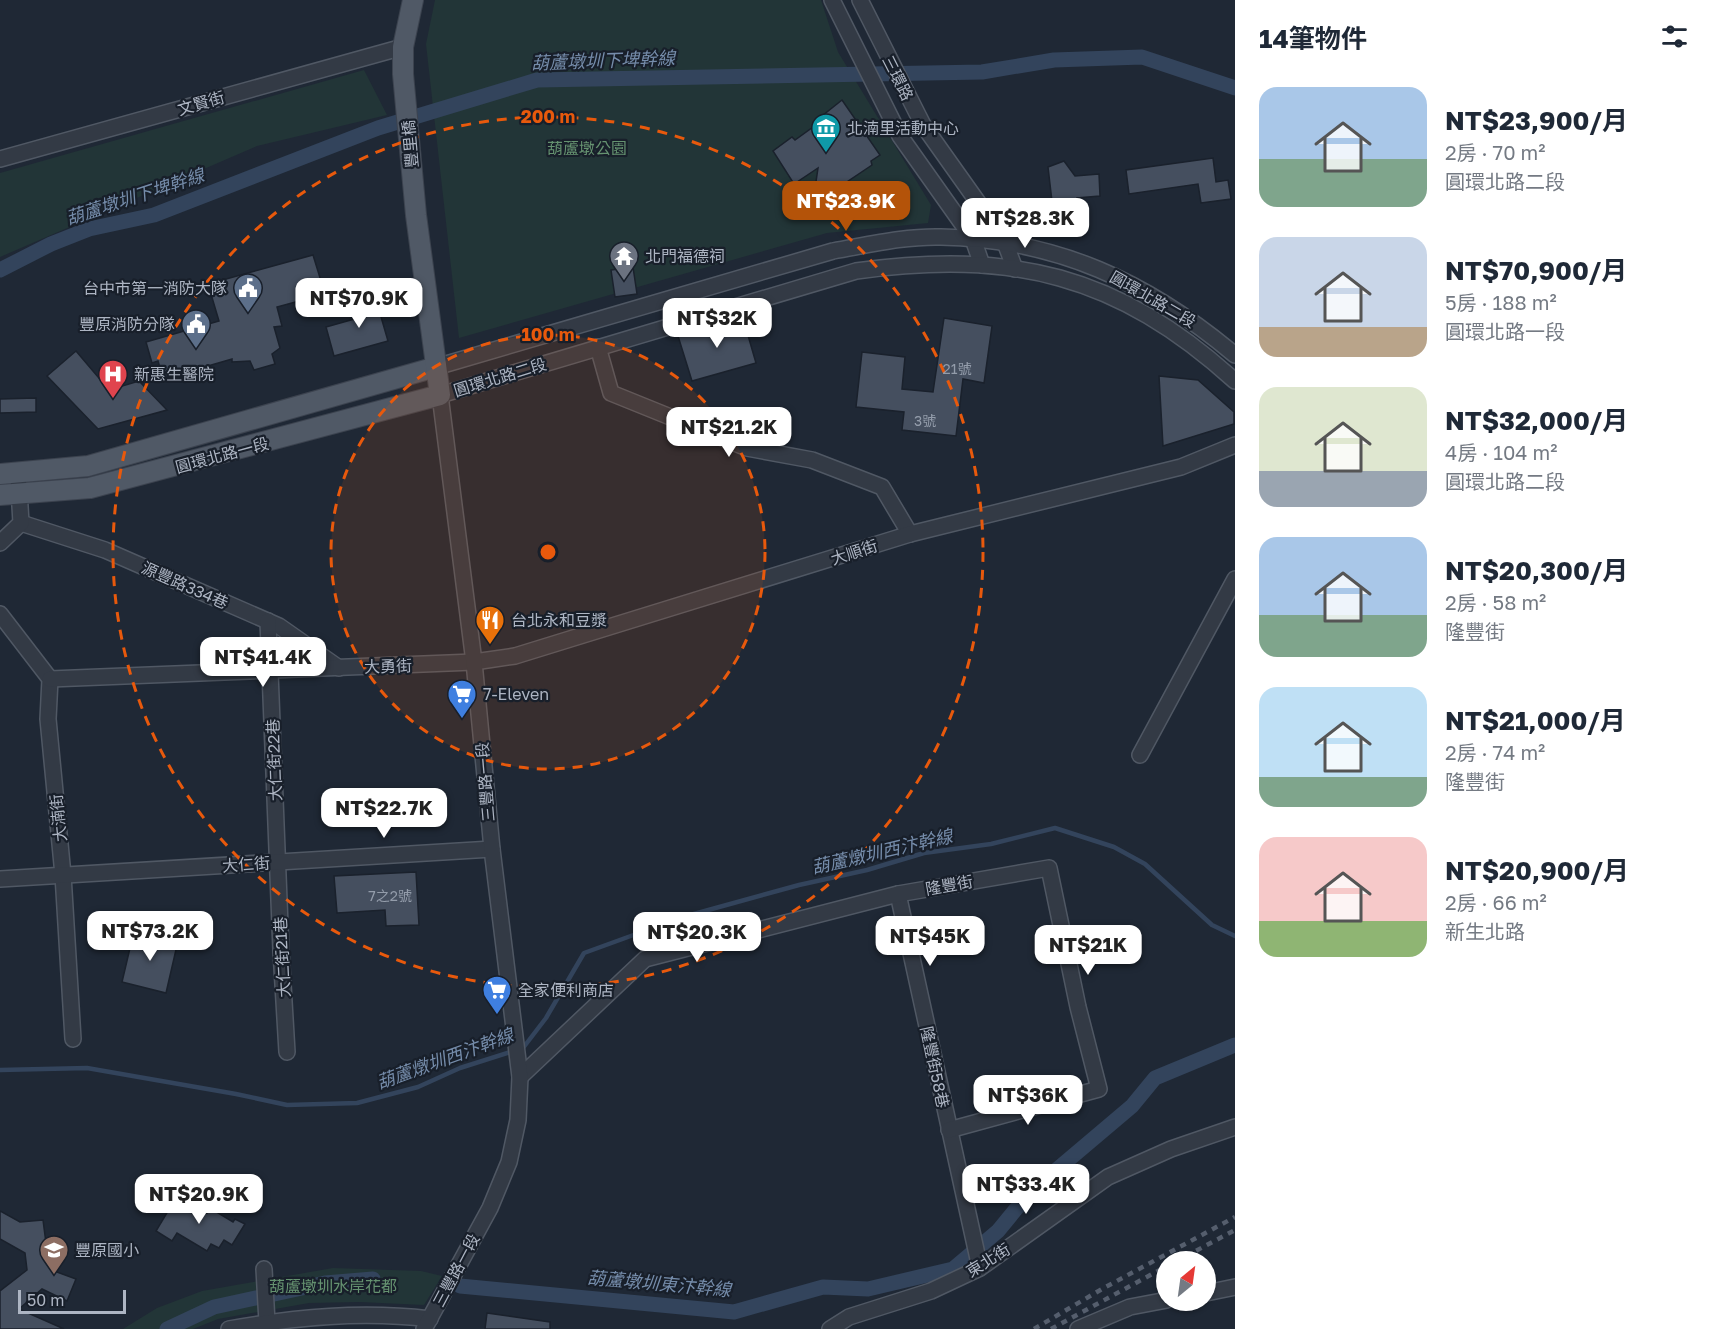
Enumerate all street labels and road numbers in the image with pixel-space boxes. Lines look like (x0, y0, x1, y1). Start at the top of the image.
street label: 三環路 (878, 52, 918, 104)
street label: 文賢街 (175, 87, 227, 119)
street label: 豐里橋 (398, 119, 422, 169)
street label: 圓環北路二段 (1106, 266, 1200, 332)
street label: 圓環北路二段 (451, 353, 549, 401)
street label: 圓環北路一段 (173, 433, 271, 477)
street label: 大順街 (828, 535, 880, 569)
street label: 源豐路334巷 (139, 557, 231, 613)
street label: 大勇街 (364, 655, 412, 677)
street label: 大仁街22巷 (263, 718, 285, 802)
street label: 三豐路一段 (472, 741, 498, 823)
street label: 大湳街 (46, 793, 70, 843)
street label: 大仁街 (221, 852, 271, 876)
street label: 隆豐街 (924, 871, 974, 899)
street label: 大仁街21巷 (270, 916, 294, 998)
street label: 隆豐街58巷 (917, 1024, 953, 1110)
street label: 三豐路一段 (428, 1230, 484, 1310)
street label: 東北街 (962, 1239, 1014, 1281)

